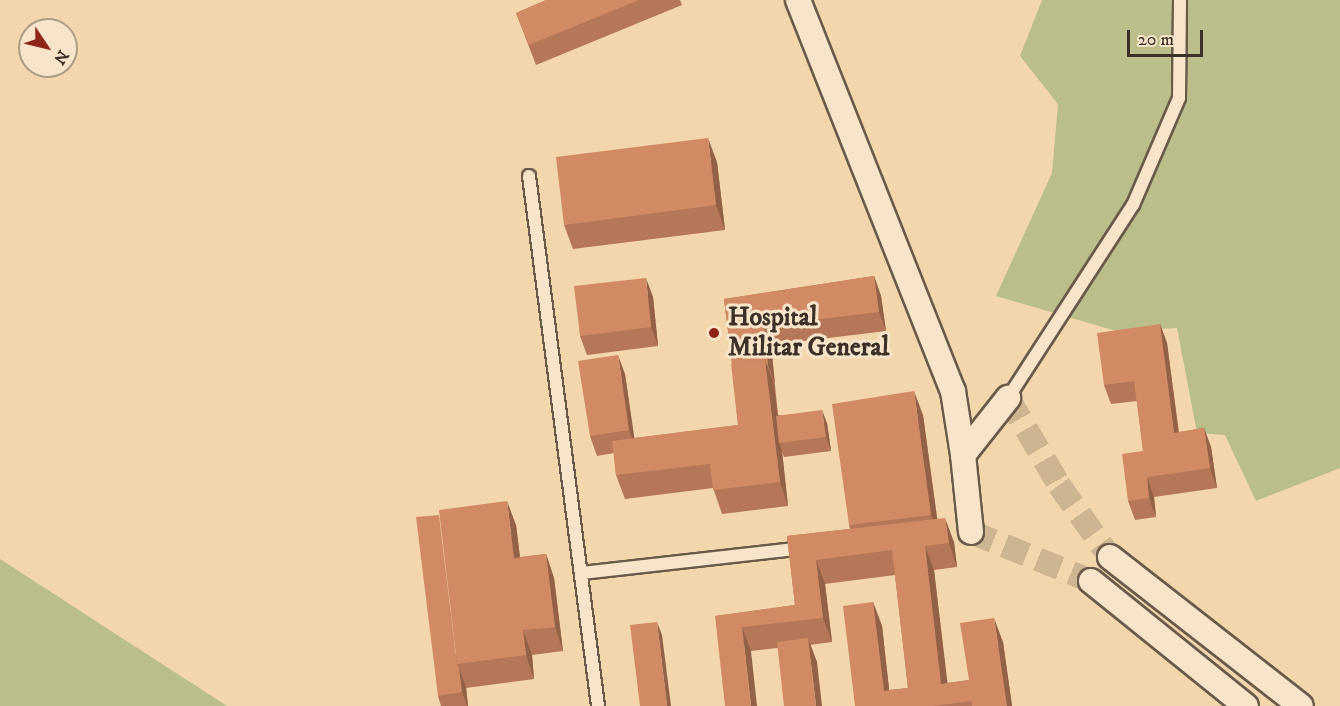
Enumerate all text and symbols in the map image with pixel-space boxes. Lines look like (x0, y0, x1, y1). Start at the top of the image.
north arrow (18, 18, 78, 78)
scale bar (1130, 18, 1206, 56)
text: 20 m (1138, 29, 1174, 51)
text: N (49, 46, 73, 68)
place label: Hospital Militar General (728, 302, 889, 364)
marker: Hospital Militar General (705, 324, 723, 342)

